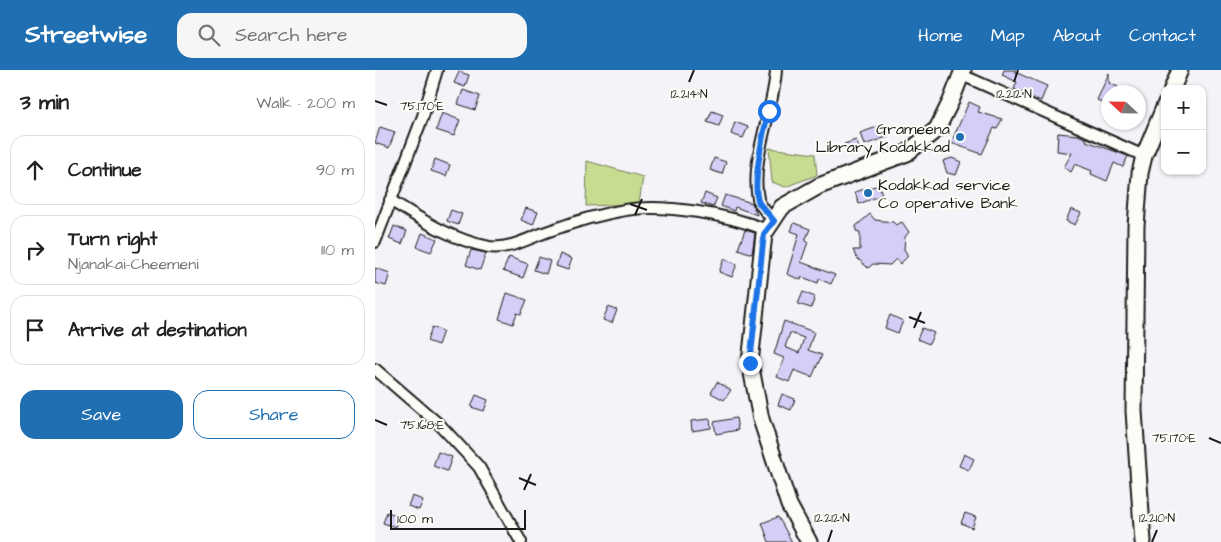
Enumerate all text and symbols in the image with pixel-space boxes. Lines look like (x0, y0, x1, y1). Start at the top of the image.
search box (177, 13, 527, 58)
text: Streetwise (25, 18, 147, 52)
icon: search (195, 21, 223, 49)
text: Search here (235, 22, 347, 49)
text: Home (918, 23, 963, 48)
text: Map (991, 23, 1025, 48)
text: About (1053, 23, 1101, 48)
text: Contact (1129, 23, 1196, 48)
north arrow (1101, 85, 1146, 130)
map controls (1161, 85, 1206, 175)
button: + (1161, 85, 1206, 130)
text: 12.214°N (671, 86, 708, 103)
text: 12.212°N (996, 86, 1032, 103)
text: 3 min (20, 88, 69, 117)
text: Walk · 200 m (256, 92, 355, 114)
text: 75.170°E (400, 98, 444, 115)
route start (758, 100, 781, 123)
place label: Grameena Library Kodakkad (816, 118, 950, 159)
button: − (1161, 130, 1206, 175)
marker: Grameena Library Kodakkad (954, 131, 966, 143)
icon: ahead (21, 156, 49, 184)
text: Continue (68, 157, 142, 184)
text: 90 m (316, 159, 354, 181)
place label: Kodakkad service Co operative Bank (878, 174, 1018, 214)
marker: Kodakkad service Co operative Bank (862, 187, 874, 199)
text: Turn right (68, 226, 157, 253)
icon: right (21, 236, 49, 264)
text: 110 m (321, 239, 354, 261)
text: Njanakai-Cheemeni (68, 253, 199, 275)
icon: arrive (21, 316, 49, 344)
text: Arrive at destination (68, 317, 247, 344)
route end (739, 352, 762, 375)
button: Save (20, 390, 183, 439)
button: Share (193, 390, 355, 439)
text: 75.168°E (400, 417, 444, 434)
text: 75.170°E (1152, 430, 1196, 447)
scale bar (390, 507, 526, 530)
text: 100 m (397, 509, 433, 529)
text: 12.212°N (814, 510, 850, 527)
text: 12.210°N (1139, 510, 1176, 527)

